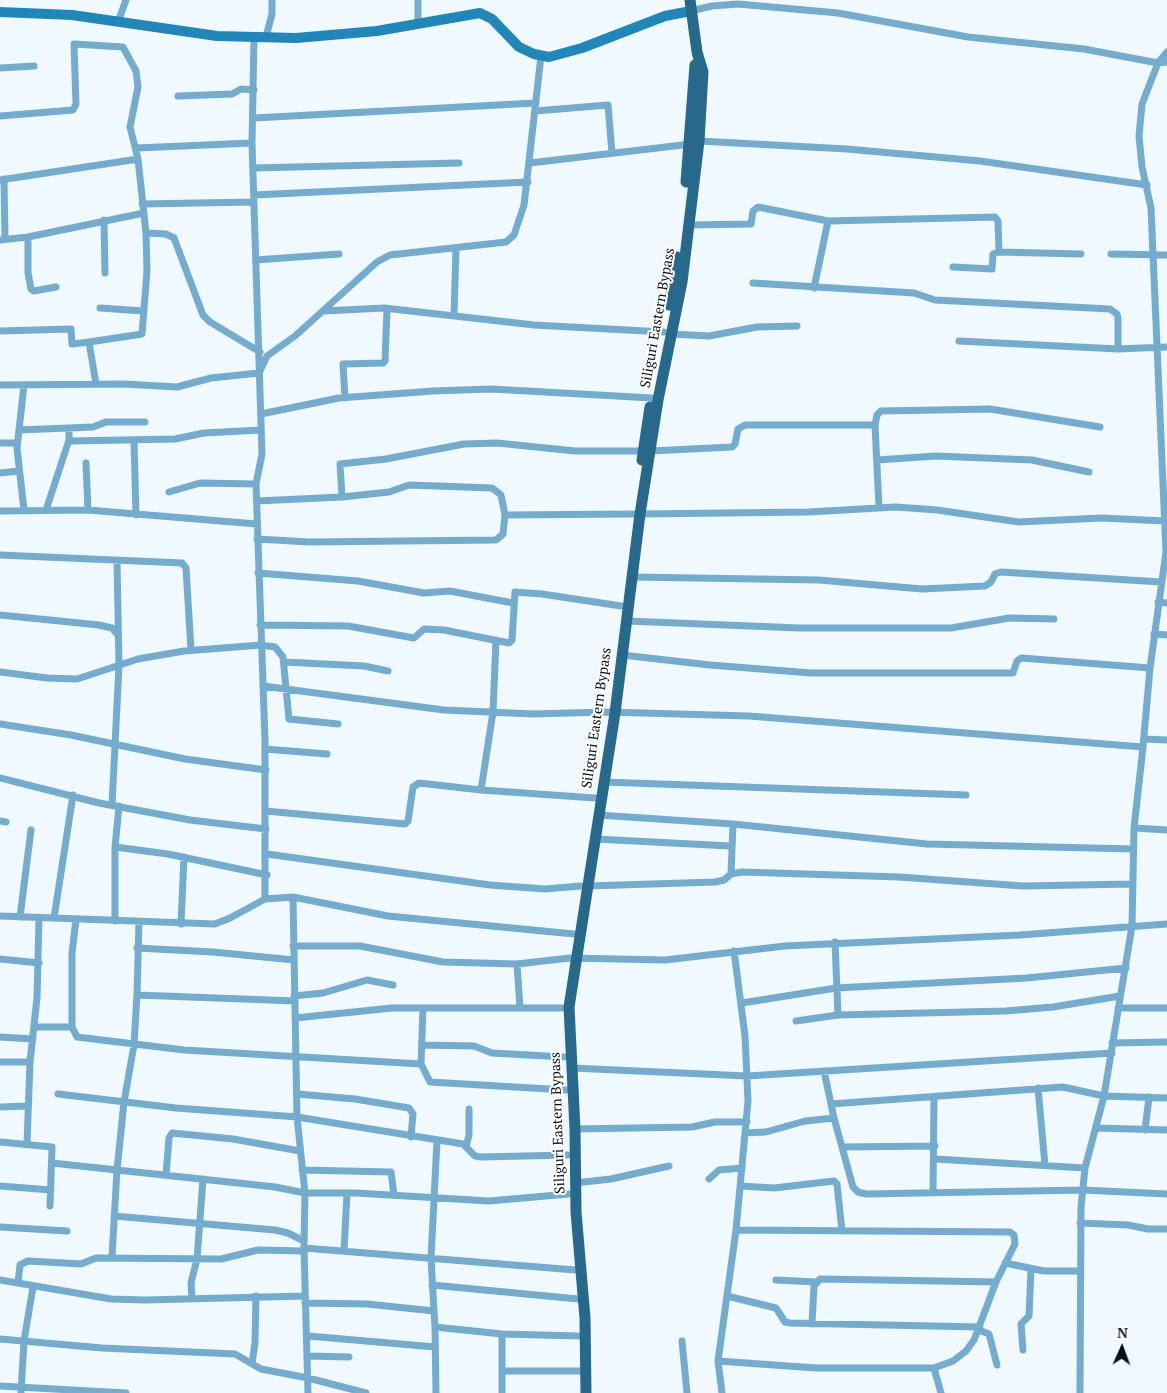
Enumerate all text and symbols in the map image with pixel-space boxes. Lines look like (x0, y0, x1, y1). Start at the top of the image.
street label: Siliguri Eastern Bypass (637, 247, 679, 389)
street label: Siliguri Eastern Bypass (579, 647, 615, 789)
street label: Siliguri Eastern Bypass (547, 1052, 569, 1194)
north arrow (1097, 1323, 1147, 1373)
text: N (1117, 1323, 1128, 1342)

